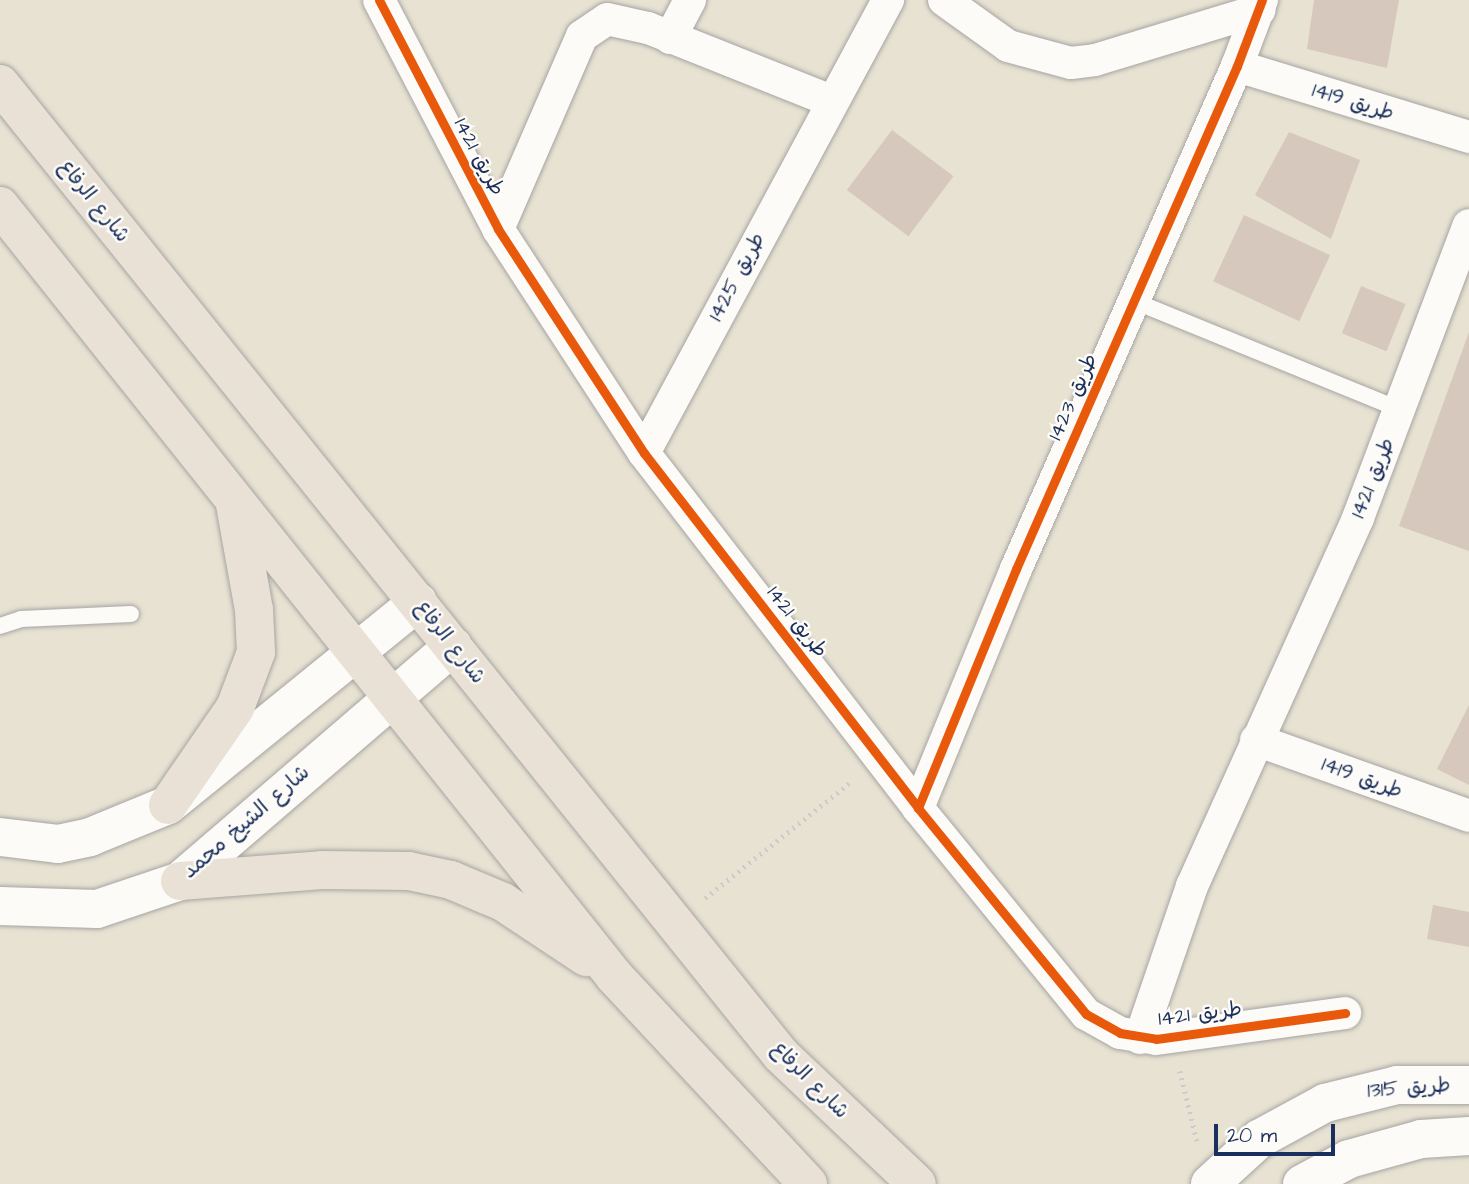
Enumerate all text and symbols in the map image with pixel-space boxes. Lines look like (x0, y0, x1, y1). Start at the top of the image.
street label: طريق 1419 (1309, 78, 1397, 126)
street label: طريق 1421 (448, 114, 510, 200)
street label: شارع الرفاع (53, 154, 135, 248)
street label: طريق 1425 (703, 229, 771, 325)
street label: طريق 1423 (1043, 350, 1103, 444)
street label: طريق 1421 (1346, 434, 1400, 522)
street label: طريق 1421 (761, 581, 833, 663)
street label: شارع الرفاع (409, 595, 491, 689)
street label: طريق 1419 (1318, 752, 1406, 804)
street label: شارع الشيخ محمد (177, 760, 315, 884)
street label: طريق 1421 (1157, 996, 1243, 1032)
street label: شارع الرفاع (766, 1036, 854, 1124)
street label: طريق 1315 (1367, 1073, 1451, 1103)
scale bar (1217, 1110, 1338, 1154)
text: 20 m (1227, 1121, 1277, 1150)

